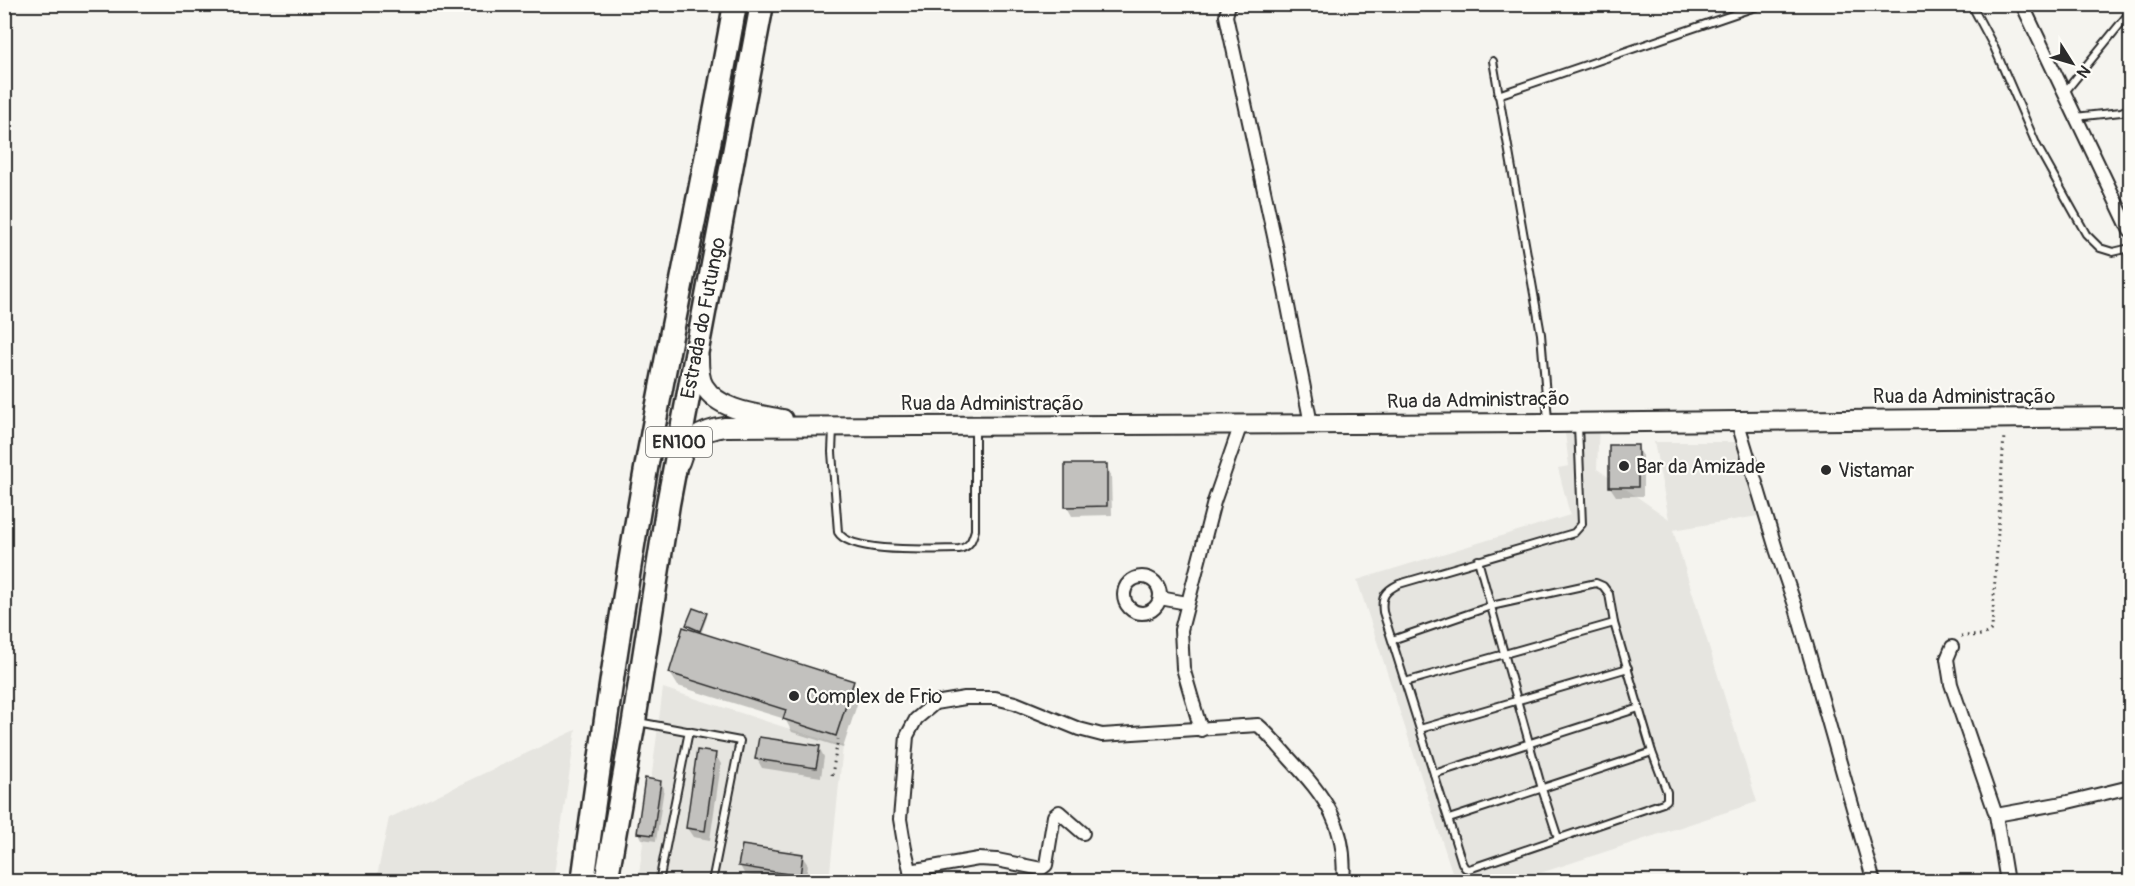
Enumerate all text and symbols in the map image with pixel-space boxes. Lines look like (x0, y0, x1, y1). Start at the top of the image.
north arrow (2042, 33, 2102, 93)
text: N (2072, 61, 2094, 82)
street label: Estrada do Futungo (675, 235, 731, 401)
street label: Rua da Administração (1873, 384, 2055, 409)
street label: Rua da Administração (1387, 386, 1570, 414)
street label: Rua da Administração (901, 391, 1083, 416)
road number: EN100 (646, 427, 712, 457)
place label: Bar da Amizade (1636, 454, 1765, 479)
place label: Vistamar (1838, 458, 1914, 483)
marker: Bar da Amizade (1617, 459, 1631, 473)
marker: Vistamar (1819, 463, 1833, 477)
place label: Complex de Frio (806, 684, 943, 709)
marker: Complex de Frio (787, 689, 801, 703)

